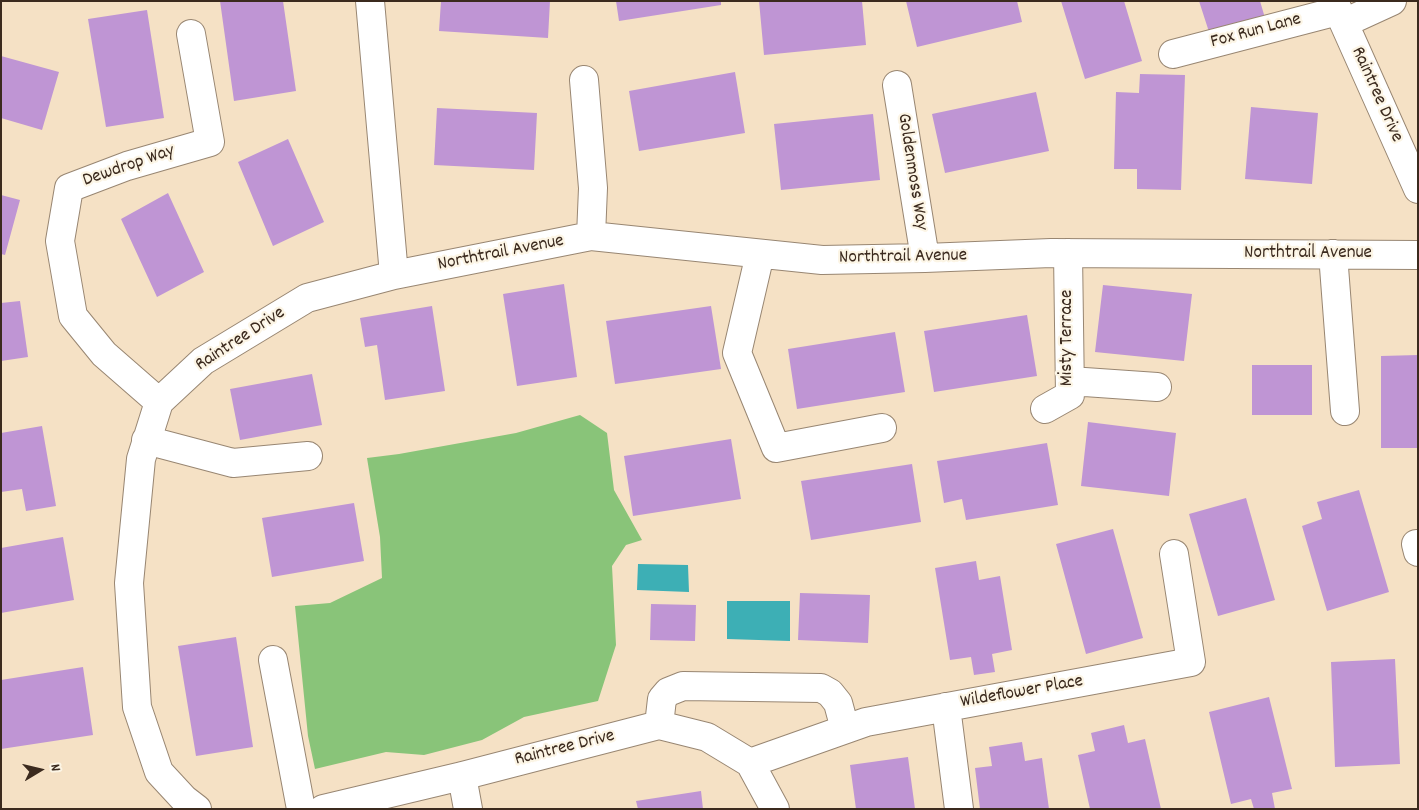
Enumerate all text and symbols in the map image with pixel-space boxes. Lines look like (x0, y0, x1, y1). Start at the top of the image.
street label: Fox Run Lane (1208, 9, 1304, 55)
street label: Raintree Drive (1345, 44, 1407, 146)
street label: Goldenmoss Way (891, 112, 931, 232)
street label: Dewdrop Way (80, 141, 178, 193)
street label: Northtrail Avenue (436, 231, 566, 277)
street label: Northtrail Avenue (1244, 243, 1372, 265)
street label: Northtrail Avenue (839, 245, 967, 271)
street label: Misty Terrace (1057, 290, 1079, 386)
street label: Raintree Drive (192, 303, 290, 377)
street label: Wildeflower Place (959, 671, 1085, 715)
street label: Raintree Drive (513, 726, 617, 772)
north arrow (15, 745, 65, 795)
text: N (44, 763, 65, 773)

